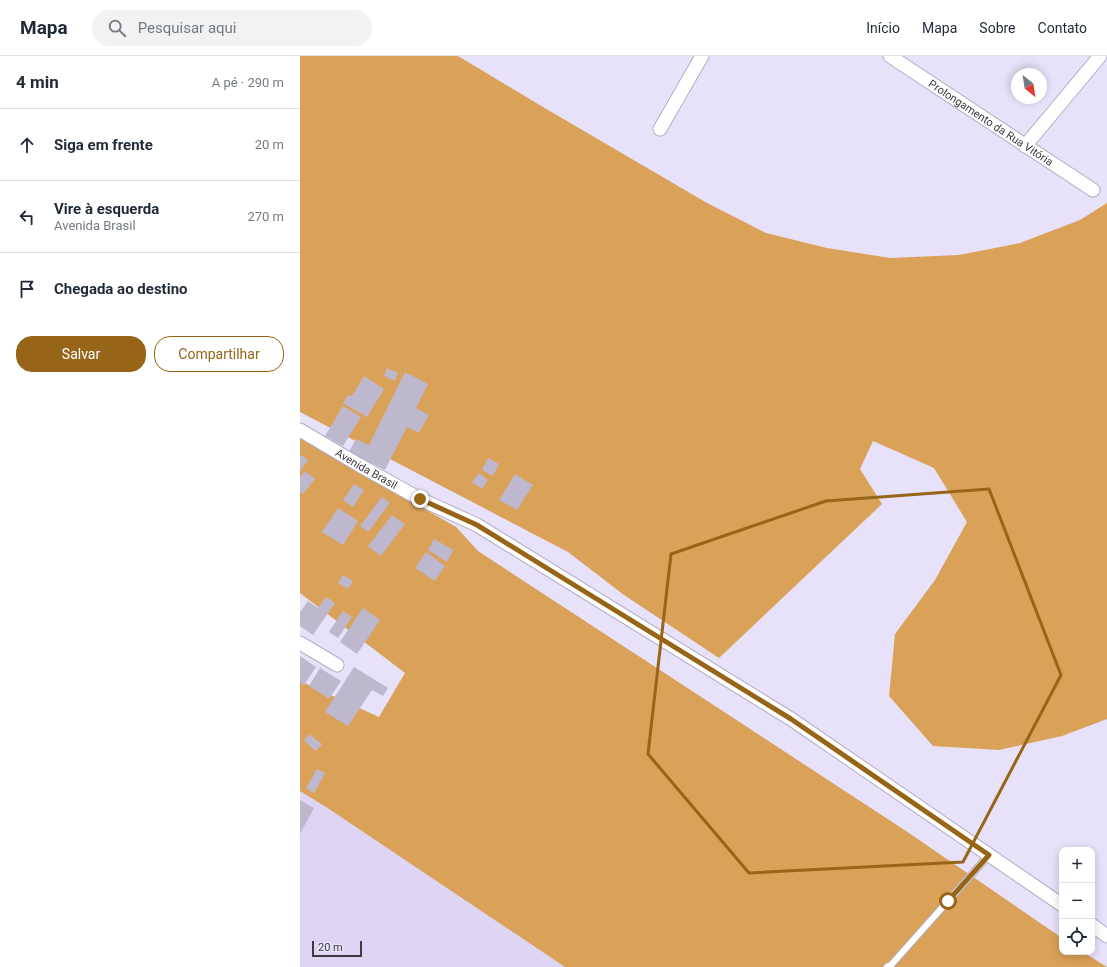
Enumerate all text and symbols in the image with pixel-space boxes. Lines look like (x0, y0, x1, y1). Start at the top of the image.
search box (92, 10, 372, 46)
text: Mapa (20, 16, 68, 39)
icon: search (106, 17, 128, 39)
text: Pesquisar aqui (138, 19, 236, 37)
text: Início (866, 20, 900, 36)
text: Mapa (922, 20, 957, 36)
text: Sobre (979, 20, 1016, 36)
text: Contato (1038, 20, 1087, 36)
north arrow (1011, 68, 1047, 104)
text: 4 min (16, 72, 59, 92)
text: A pé · 290 m (212, 75, 284, 90)
street label: Prolongamento da Rua Vitória (926, 77, 1055, 169)
icon: ahead (16, 134, 38, 156)
text: Siga em frente (54, 136, 153, 154)
text: 20 m (255, 137, 284, 152)
text: Vire à esquerda (54, 200, 159, 218)
icon: left (16, 206, 38, 228)
text: 270 m (247, 209, 284, 224)
text: Avenida Brasil (54, 218, 136, 233)
icon: arrive (16, 278, 38, 300)
text: Chegada ao destino (54, 280, 188, 298)
button: Salvar (16, 336, 146, 372)
button: Compartilhar (154, 336, 284, 372)
street label: Avenida Brasil (333, 446, 399, 492)
route end (411, 490, 429, 508)
map controls (1059, 847, 1095, 955)
button: + (1059, 847, 1095, 883)
button: − (1059, 883, 1095, 919)
route start (939, 892, 957, 910)
button: locate (1059, 919, 1095, 955)
scale bar (312, 939, 362, 958)
text: 20 m (318, 941, 343, 954)

